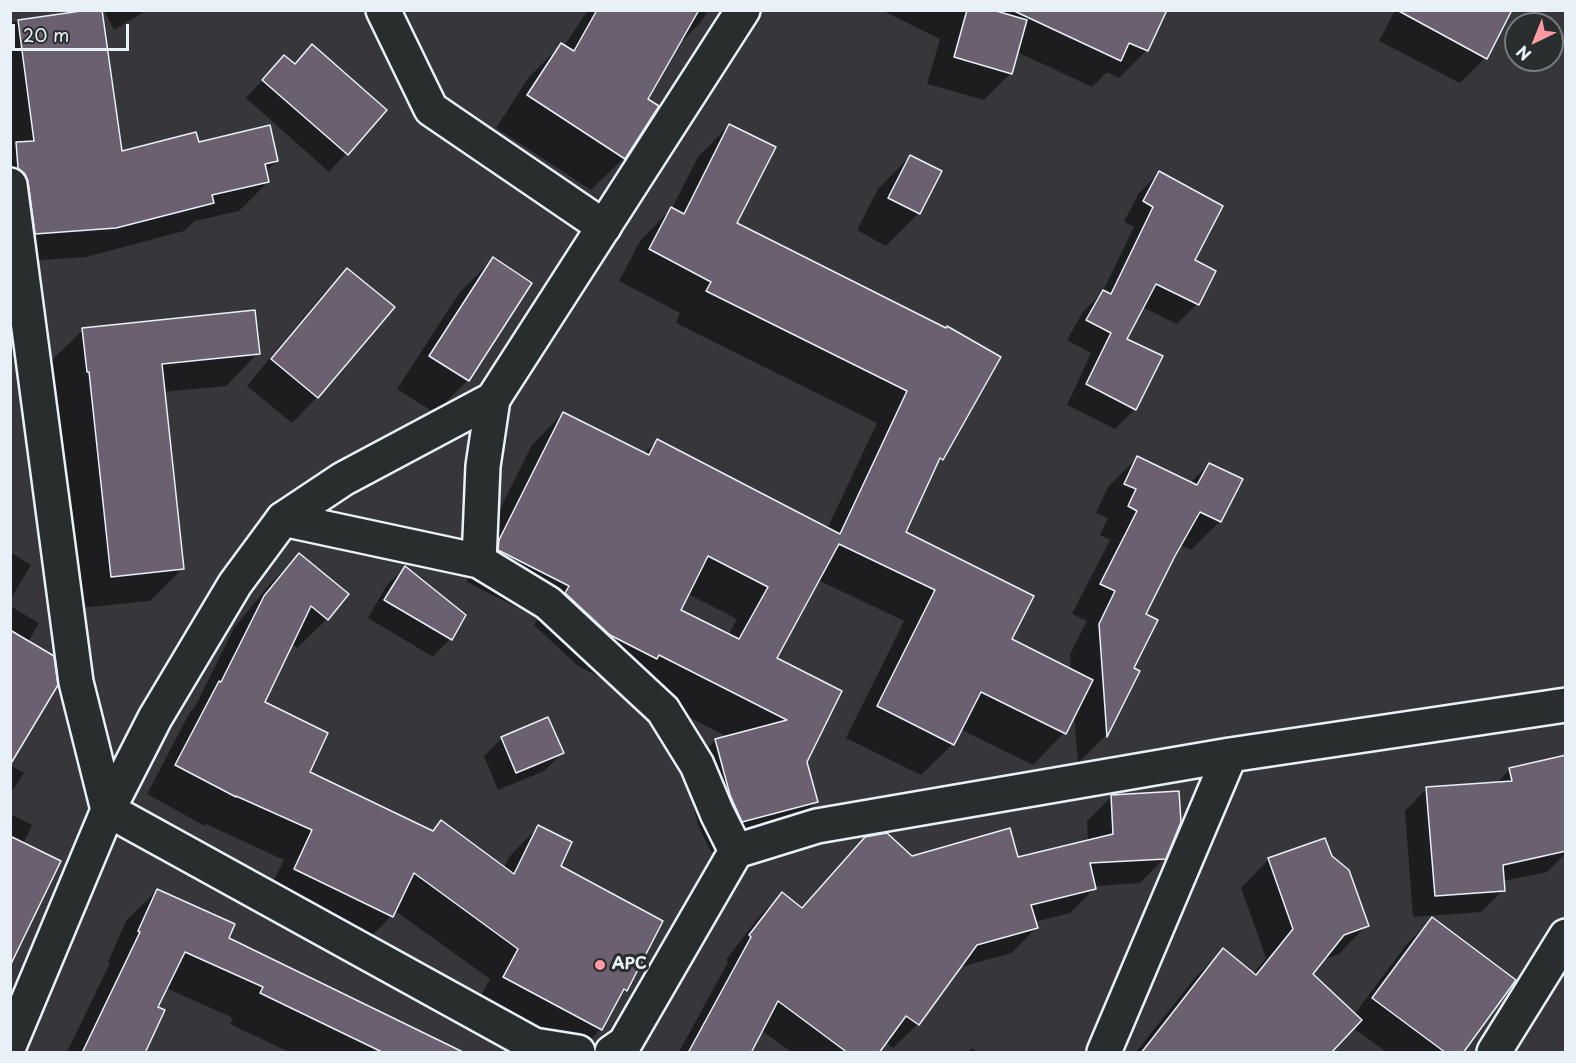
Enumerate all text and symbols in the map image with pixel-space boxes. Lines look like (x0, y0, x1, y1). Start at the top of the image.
scale bar (15, 12, 132, 50)
north arrow (1504, 12, 1564, 72)
text: 20 m (23, 21, 69, 48)
text: N (1510, 41, 1536, 67)
place label: APC (612, 955, 647, 975)
marker: APC (593, 958, 607, 972)

